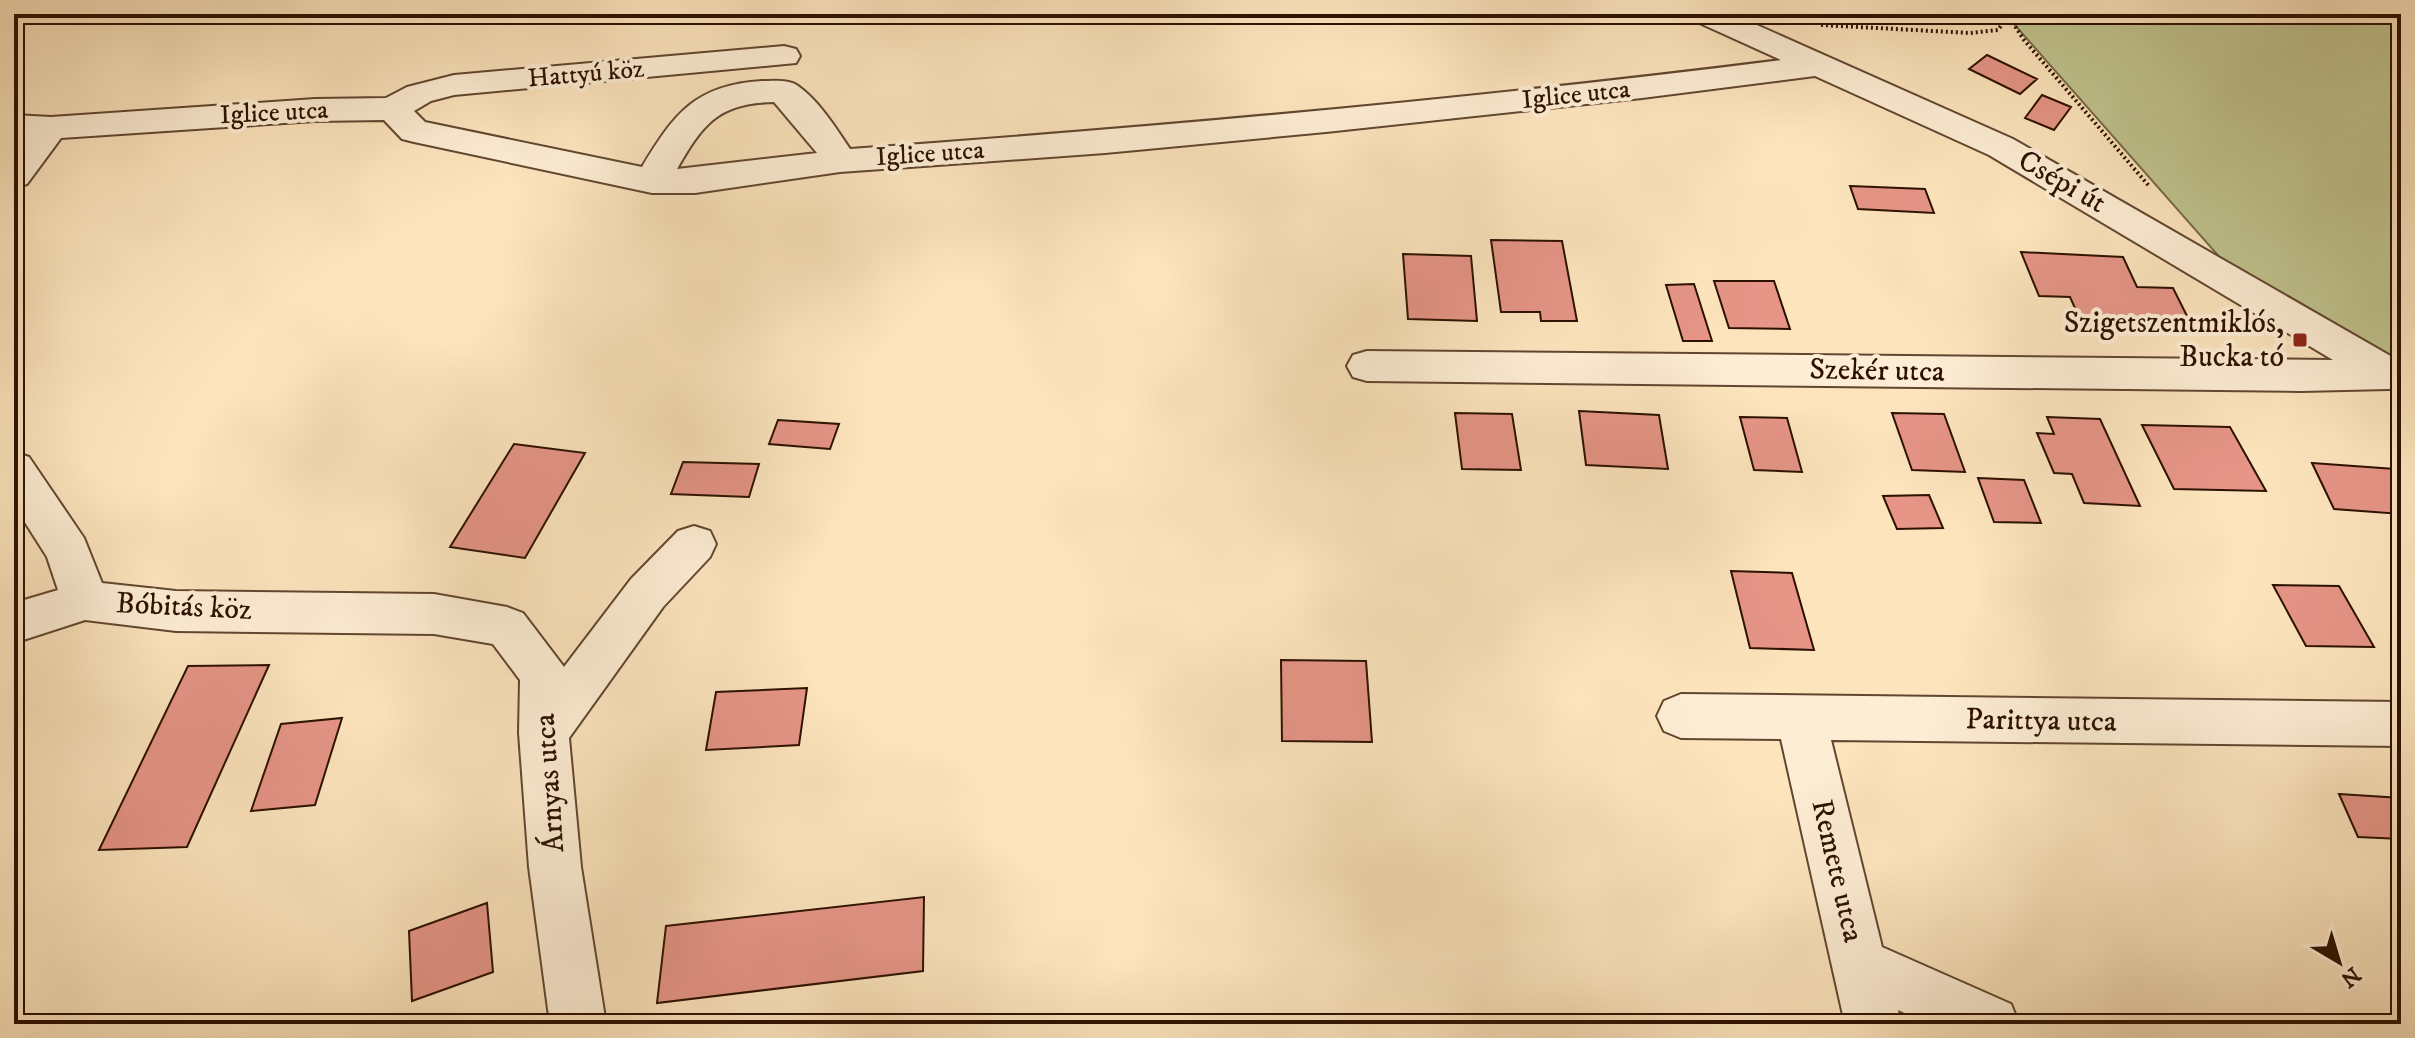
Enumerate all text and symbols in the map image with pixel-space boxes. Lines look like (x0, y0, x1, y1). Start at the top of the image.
street label: Hattyú köz (526, 52, 646, 96)
street label: Iglice utca (1520, 73, 1632, 117)
street label: Iglice utca (219, 94, 329, 132)
street label: Iglice utca (875, 134, 985, 174)
street label: Csépi út (2011, 142, 2113, 222)
place label: Szigetszentmiklós, Bucka tó (2064, 305, 2284, 376)
marker: Szigetszentmiklós, Bucka tó (2291, 331, 2309, 349)
street label: Szekér utca (1809, 351, 1945, 391)
street label: Bóbitás köz (115, 585, 253, 629)
street label: Parittya utca (1965, 701, 2117, 741)
street label: Árnyas utca (525, 712, 573, 854)
street label: Remete utca (1803, 796, 1871, 946)
north arrow (2299, 922, 2379, 1002)
text: N (2335, 960, 2366, 993)

